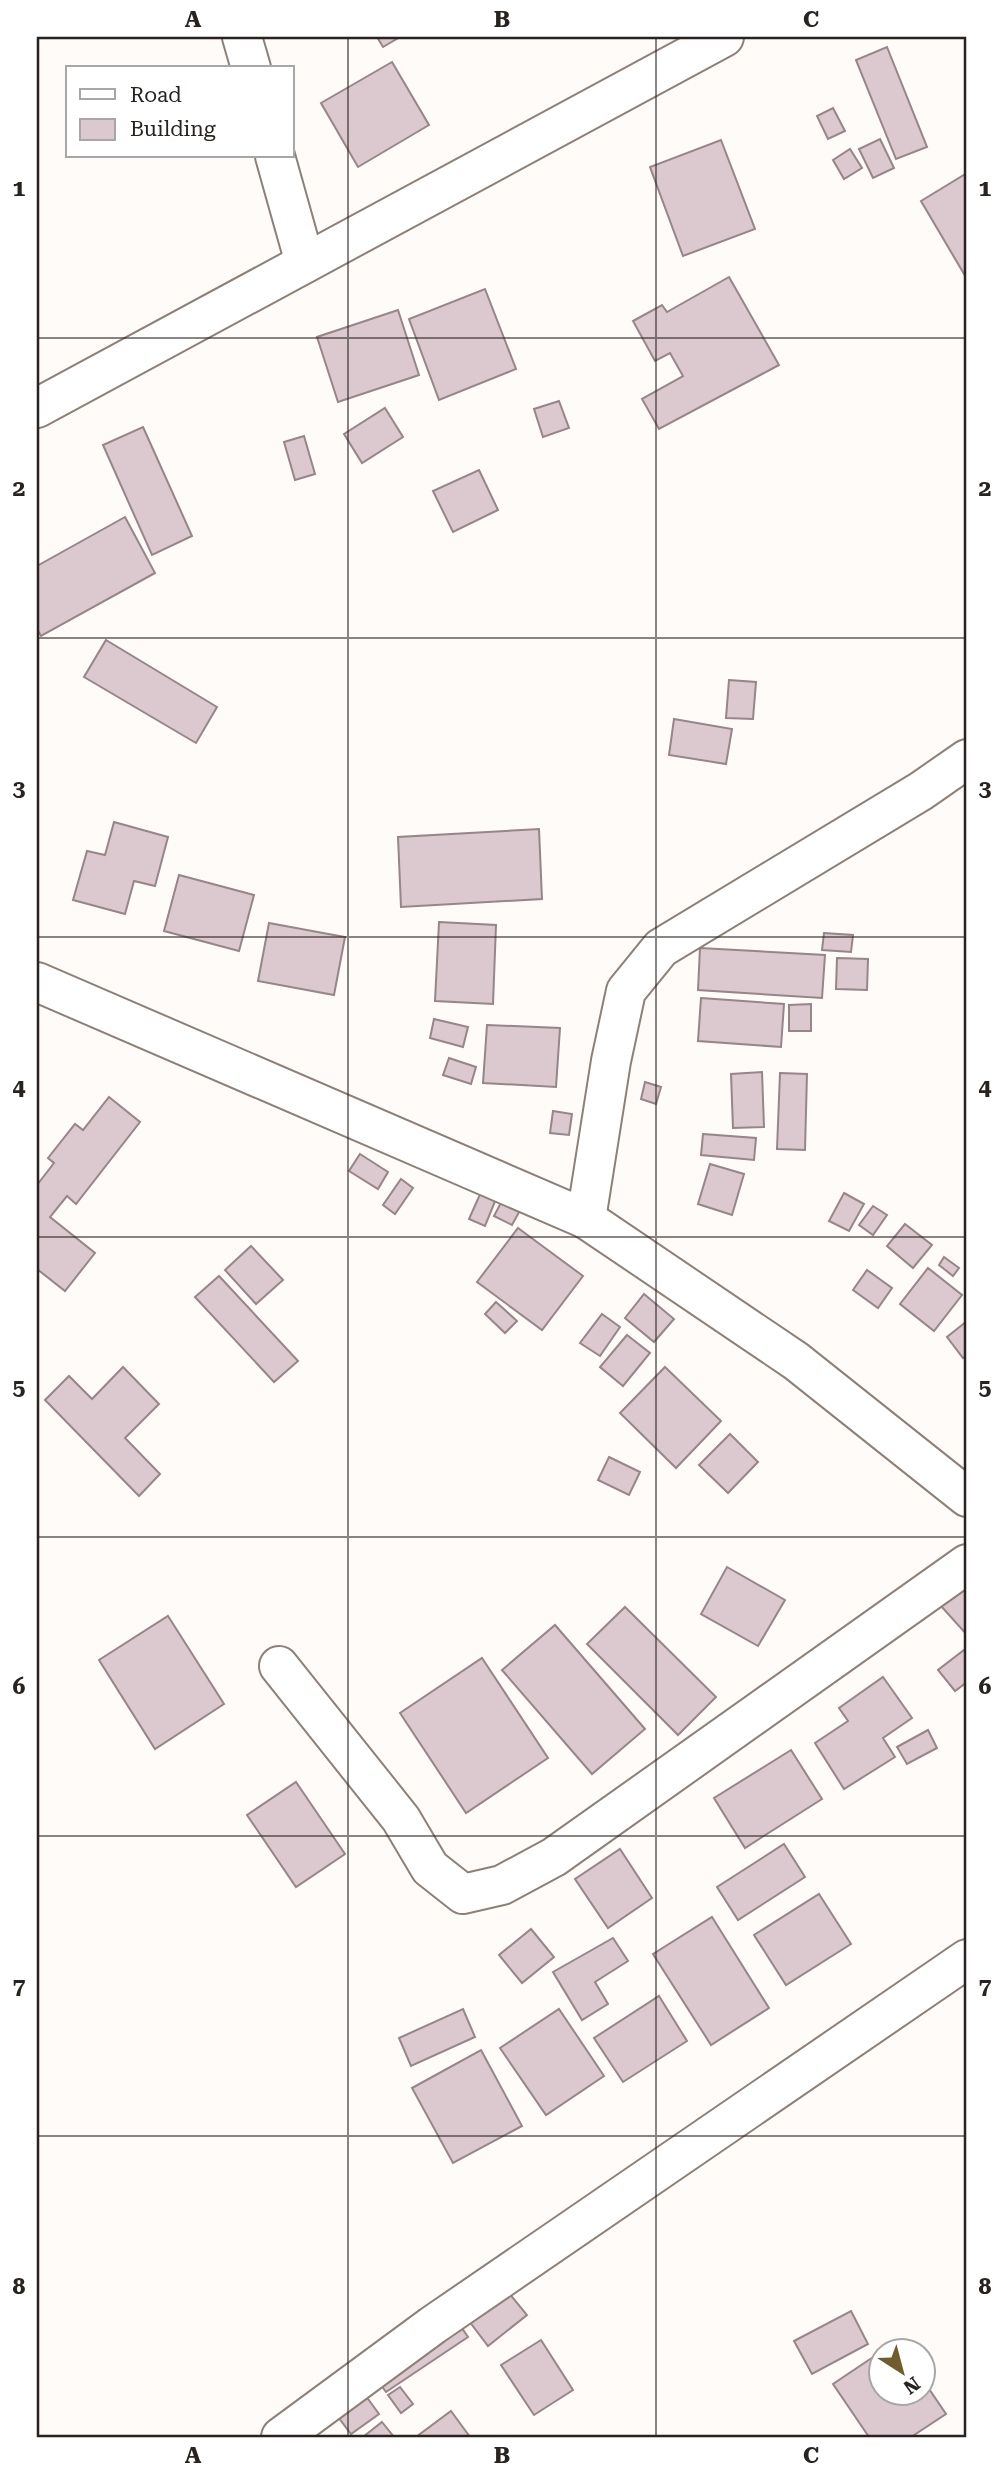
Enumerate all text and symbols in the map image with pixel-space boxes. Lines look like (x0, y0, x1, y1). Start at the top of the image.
text: A (185, 6, 202, 33)
text: B (494, 6, 510, 33)
text: C (803, 6, 819, 33)
legend (66, 66, 294, 158)
text: Road (130, 83, 182, 107)
text: Building (130, 117, 216, 141)
text: 1 (13, 175, 26, 202)
text: 1 (979, 175, 992, 202)
text: 2 (13, 475, 25, 502)
text: 2 (979, 475, 991, 502)
text: 3 (13, 775, 26, 802)
text: 3 (979, 775, 992, 802)
text: 4 (13, 1074, 26, 1101)
text: 4 (979, 1074, 992, 1101)
text: 5 (13, 1374, 26, 1401)
text: 5 (979, 1374, 992, 1401)
text: 6 (13, 1673, 26, 1700)
text: 6 (979, 1673, 992, 1700)
text: 7 (13, 1973, 26, 2000)
text: 7 (979, 1973, 992, 2000)
text: 8 (13, 2273, 26, 2300)
text: 8 (979, 2273, 992, 2300)
north arrow (867, 2338, 937, 2408)
text: N (899, 2372, 924, 2399)
text: A (185, 2442, 202, 2469)
text: B (494, 2442, 510, 2469)
text: C (803, 2442, 819, 2469)

